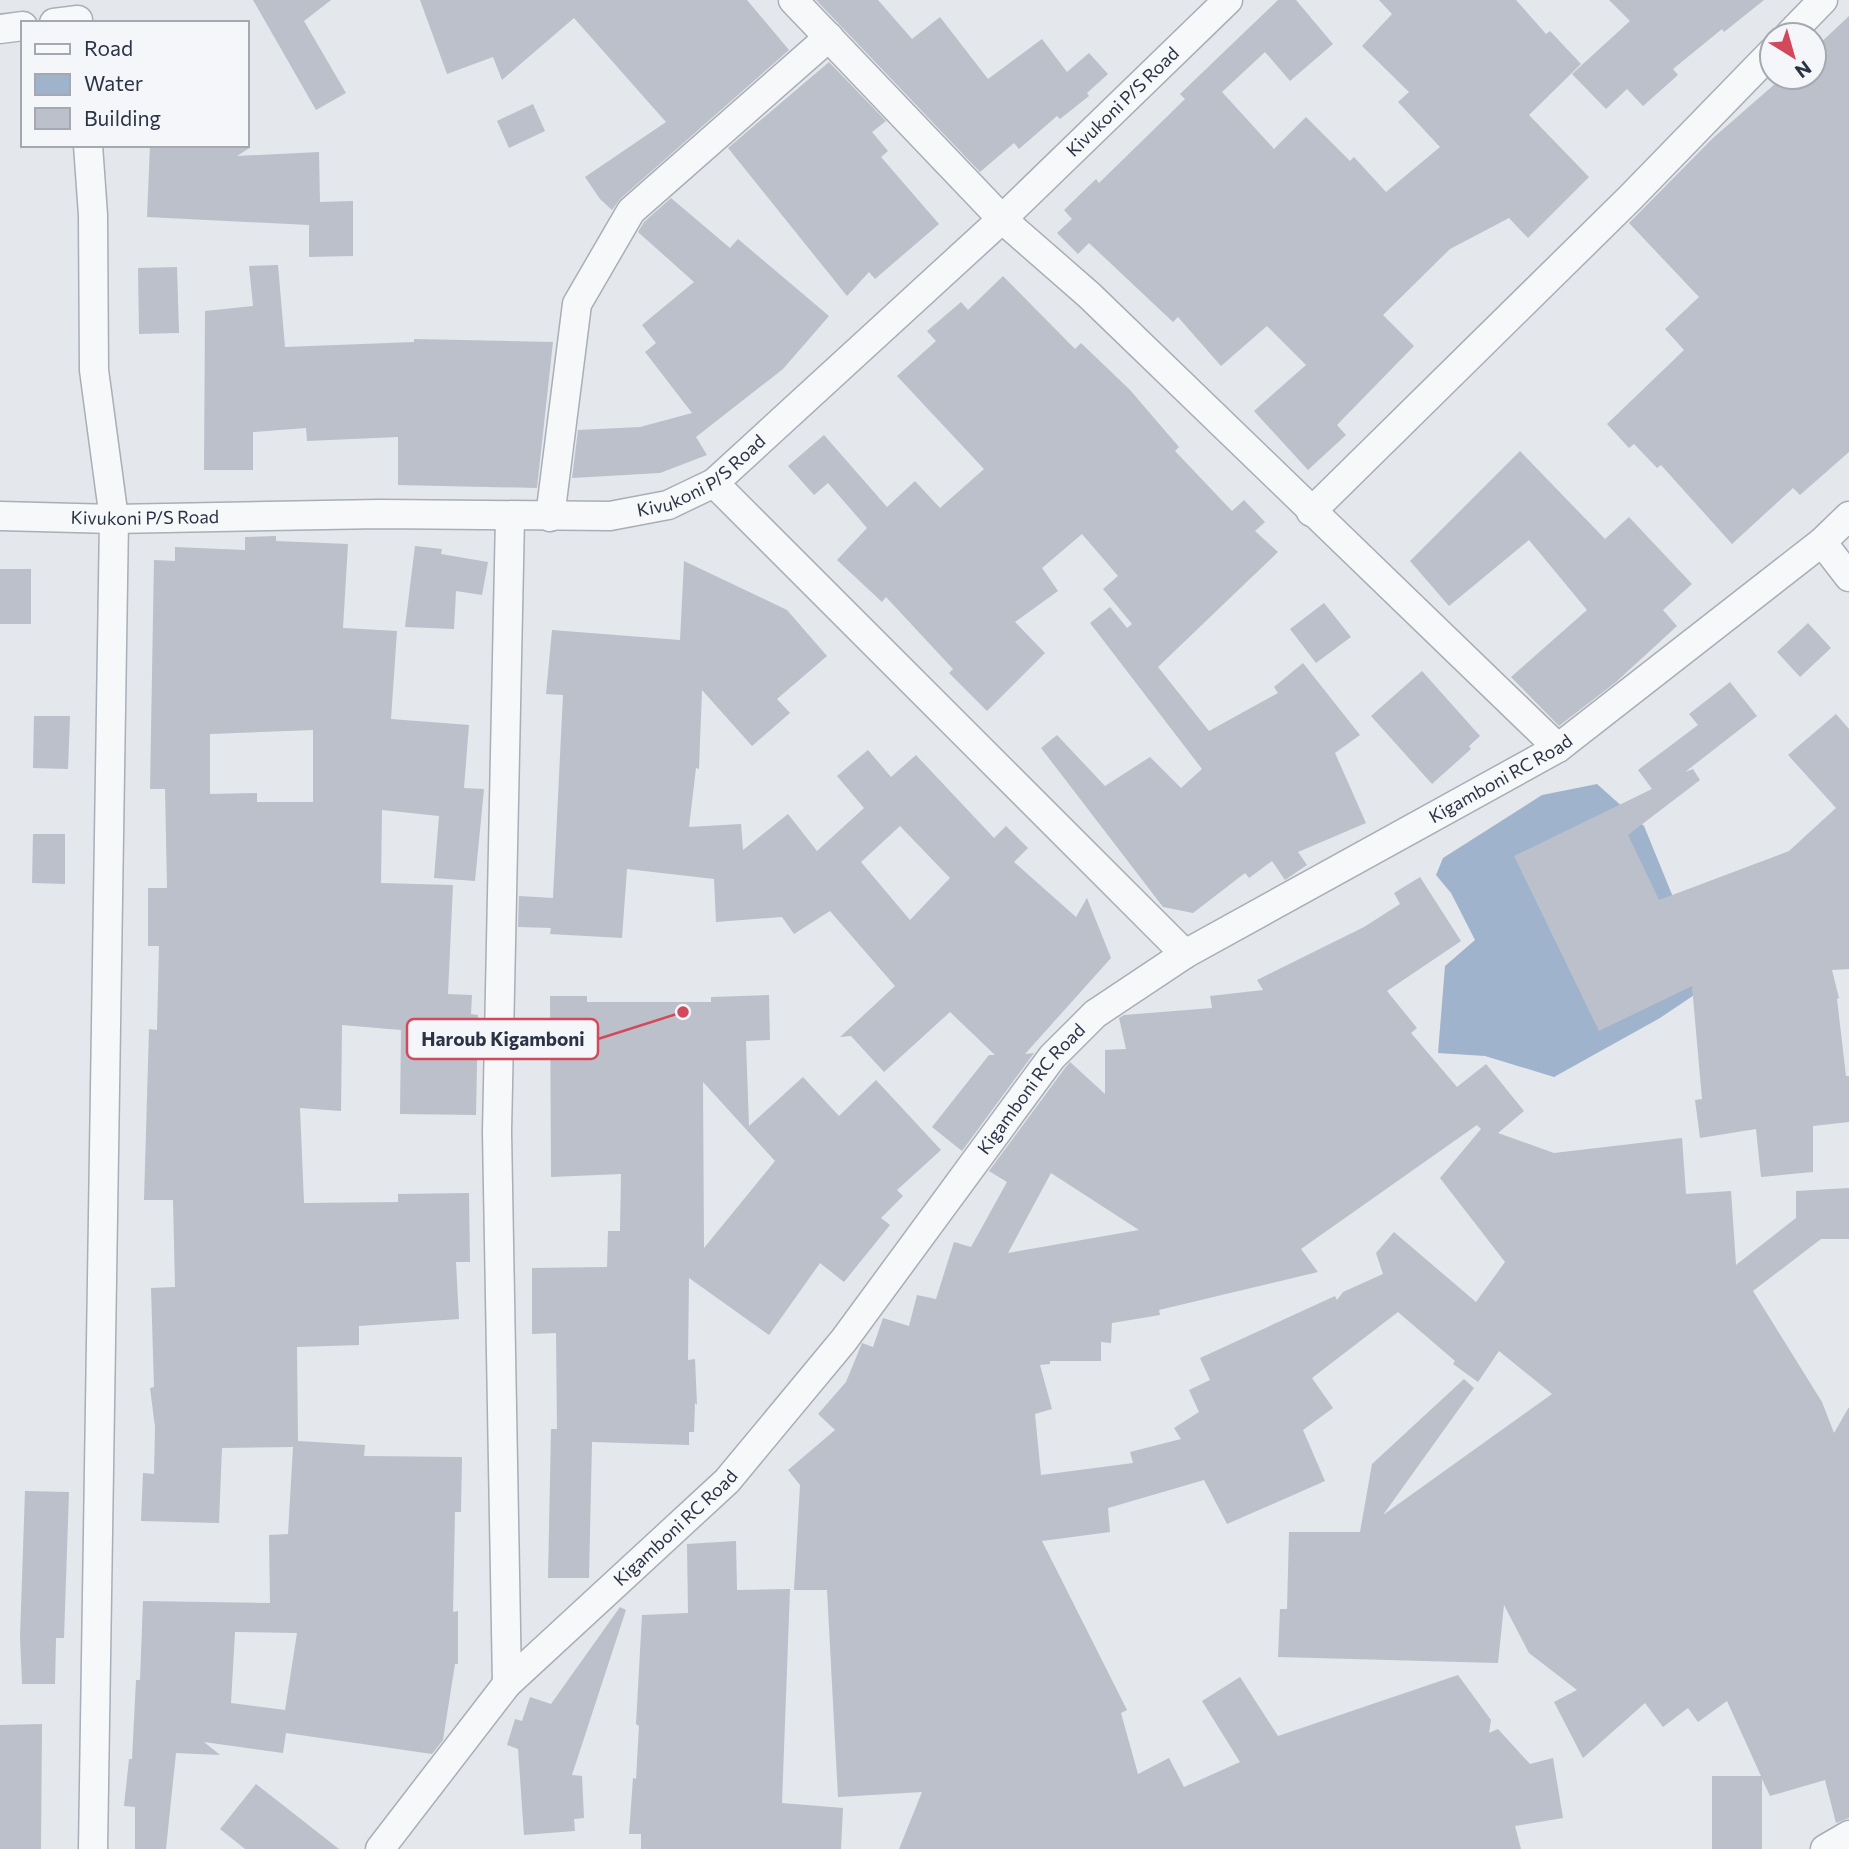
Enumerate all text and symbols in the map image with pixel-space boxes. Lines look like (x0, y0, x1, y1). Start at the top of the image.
legend (21, 21, 248, 147)
north arrow (1758, 21, 1828, 91)
text: Road (84, 35, 133, 60)
street label: Kivukoni P/S Road (1061, 42, 1183, 161)
text: N (1791, 56, 1816, 83)
text: Water (84, 70, 143, 95)
text: Building (84, 105, 161, 130)
street label: Kivukoni P/S Road (635, 430, 769, 521)
street label: Kivukoni P/S Road (71, 505, 219, 529)
street label: Kigamboni RC Road (1425, 729, 1576, 827)
street label: Kigamboni RC Road (972, 1018, 1089, 1158)
callout: Haroub Kigamboni (407, 1019, 598, 1059)
text: Haroub Kigamboni (421, 1027, 585, 1050)
street label: Kigamboni RC Road (609, 1465, 742, 1590)

